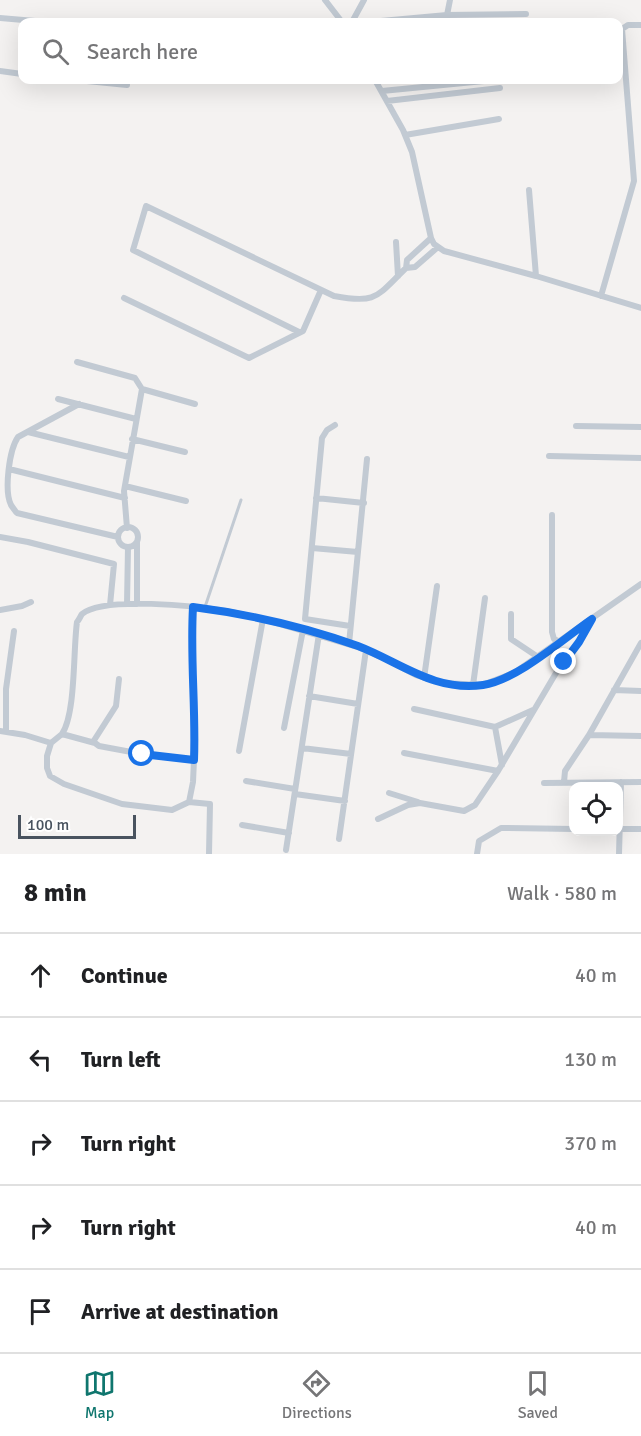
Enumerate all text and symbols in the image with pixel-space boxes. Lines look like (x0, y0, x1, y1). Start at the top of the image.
search box (18, 18, 623, 84)
icon: search (39, 35, 72, 68)
text: Search here (87, 38, 198, 65)
route end (550, 648, 576, 674)
route start (128, 740, 154, 766)
map controls (569, 782, 623, 836)
button: locate (569, 782, 623, 836)
scale bar (18, 812, 136, 840)
text: 100 m (27, 815, 69, 835)
text: 8 min (24, 877, 87, 909)
text: Walk · 580 m (507, 881, 617, 906)
icon: ahead (24, 959, 57, 992)
text: Continue (81, 962, 168, 989)
text: 40 m (575, 963, 617, 988)
icon: left (24, 1043, 57, 1076)
text: Turn left (81, 1046, 161, 1073)
text: 130 m (564, 1047, 617, 1072)
icon: right (24, 1127, 57, 1160)
text: Turn right (81, 1130, 176, 1157)
text: 370 m (564, 1131, 617, 1156)
icon: right (24, 1211, 57, 1244)
text: Turn right (81, 1214, 176, 1241)
text: 40 m (575, 1215, 617, 1240)
icon: arrive (24, 1295, 57, 1328)
text: Arrive at destination (81, 1298, 278, 1325)
tab: Map (83, 1367, 116, 1423)
tab: Directions (282, 1367, 352, 1423)
tab: Saved (518, 1367, 558, 1423)

